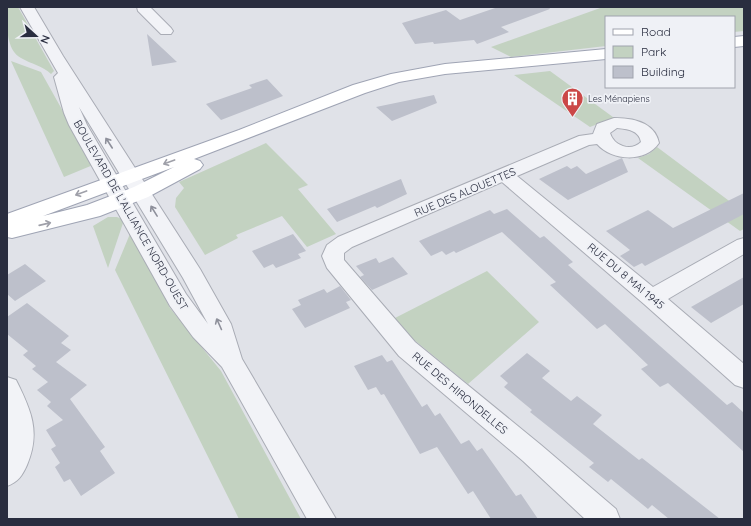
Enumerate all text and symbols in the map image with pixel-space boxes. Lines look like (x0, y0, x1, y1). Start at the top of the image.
north arrow (16, 16, 56, 56)
legend (605, 16, 735, 88)
text: Road (641, 24, 671, 39)
text: N (37, 33, 53, 46)
text: Park (641, 44, 666, 59)
text: Building (641, 64, 685, 79)
building icon: Les Ménapiens (559, 85, 585, 118)
place label: Les Ménapiens (588, 93, 650, 104)
street label: BOULEVARD DE L'ALLIANCE NORD-OUEST (71, 117, 192, 313)
one-way arrow (105, 137, 113, 149)
one-way arrow (163, 159, 176, 166)
street label: RUE DES ALOUETTES (412, 164, 518, 220)
one-way arrow (75, 190, 87, 198)
one-way arrow (150, 206, 158, 217)
one-way arrow (38, 220, 51, 227)
street label: RUE DU 8 MAI 1945 (585, 240, 667, 312)
one-way arrow (215, 318, 222, 330)
street label: RUE DES HIRONDELLES (409, 349, 511, 437)

